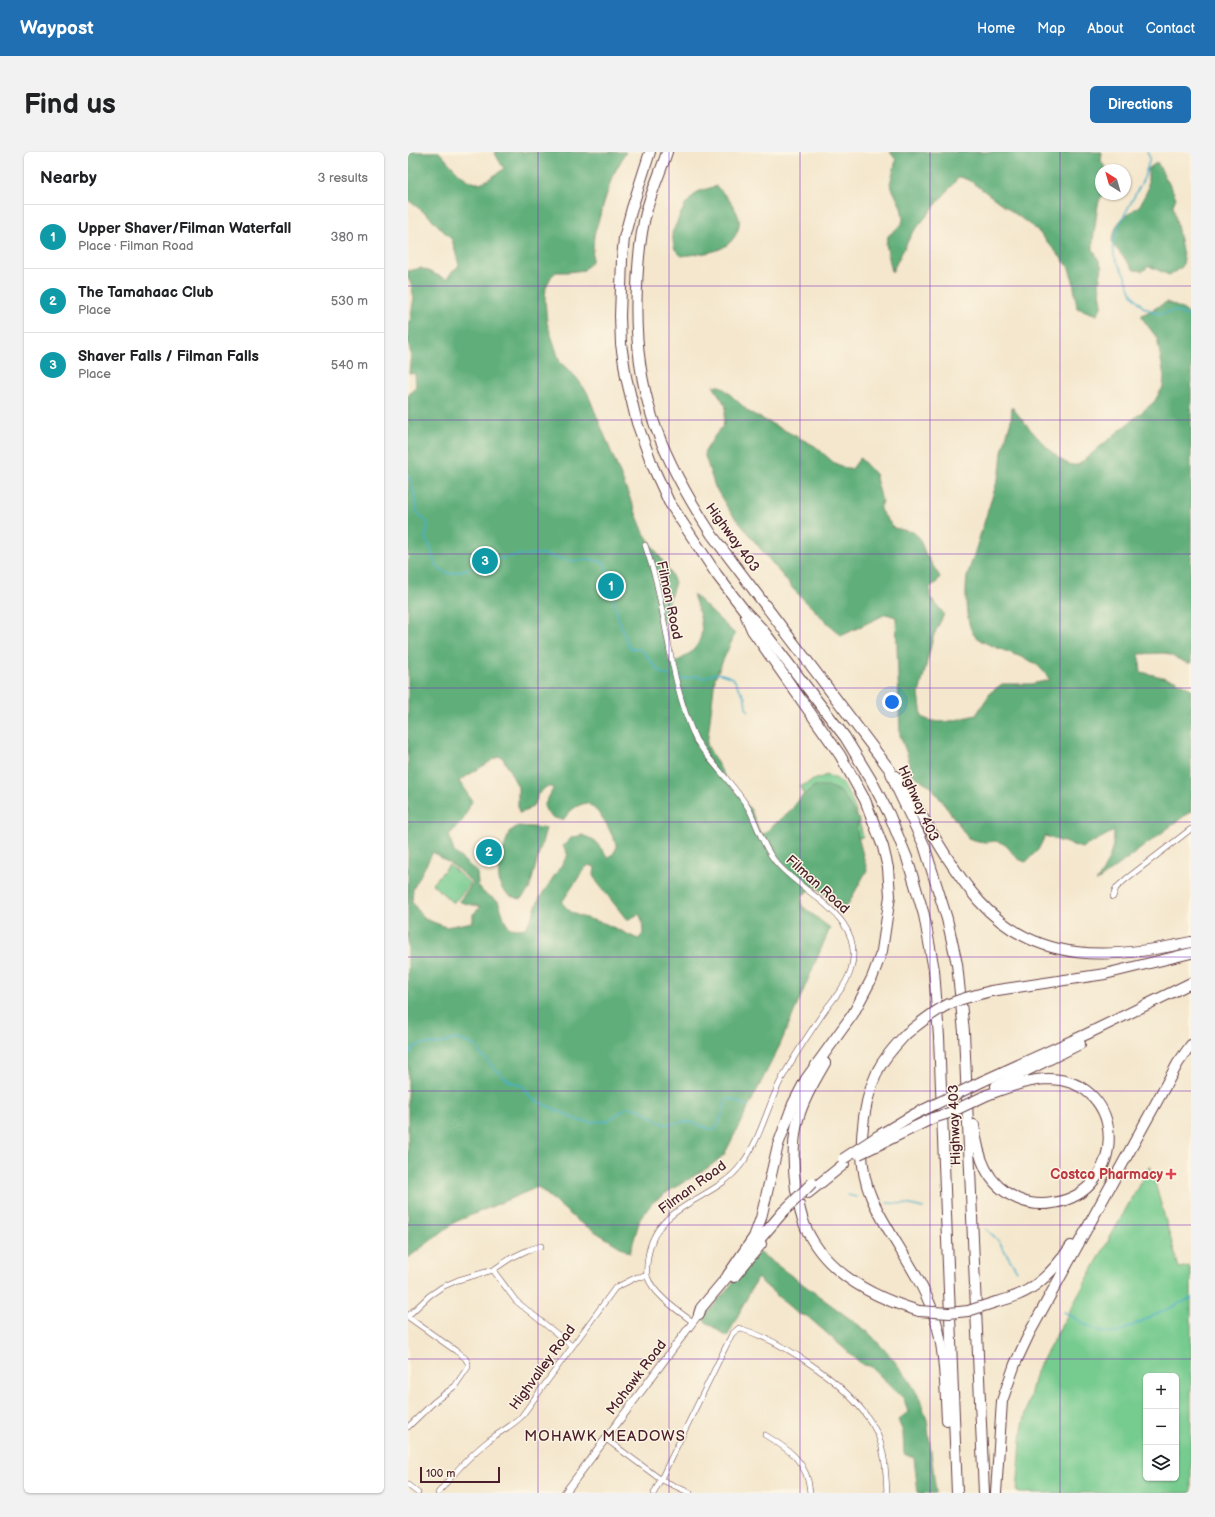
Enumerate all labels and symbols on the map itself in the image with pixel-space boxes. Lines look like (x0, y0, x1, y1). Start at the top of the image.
north arrow (1095, 164, 1131, 200)
street label: Highway 403 (702, 500, 763, 575)
pin: 3 (472, 546, 498, 576)
street label: Filman Road (653, 559, 686, 641)
pin: 1 (598, 571, 624, 601)
your location (882, 692, 902, 712)
street label: Highway 403 (894, 763, 943, 844)
pin: 2 (476, 837, 502, 867)
street label: Filman Road (782, 851, 853, 917)
street label: Highway 403 (945, 1084, 964, 1166)
street label: Filman Road (655, 1157, 730, 1218)
place label: Costco Pharmacy (1050, 1166, 1164, 1183)
marker: Costco Pharmacy (1166, 1169, 1176, 1179)
street label: Highvalley Road (506, 1321, 579, 1413)
street label: Mohawk Road (603, 1336, 670, 1418)
district label: MOHAWK MEADOWS (524, 1427, 686, 1446)
scale bar (420, 1465, 500, 1484)

